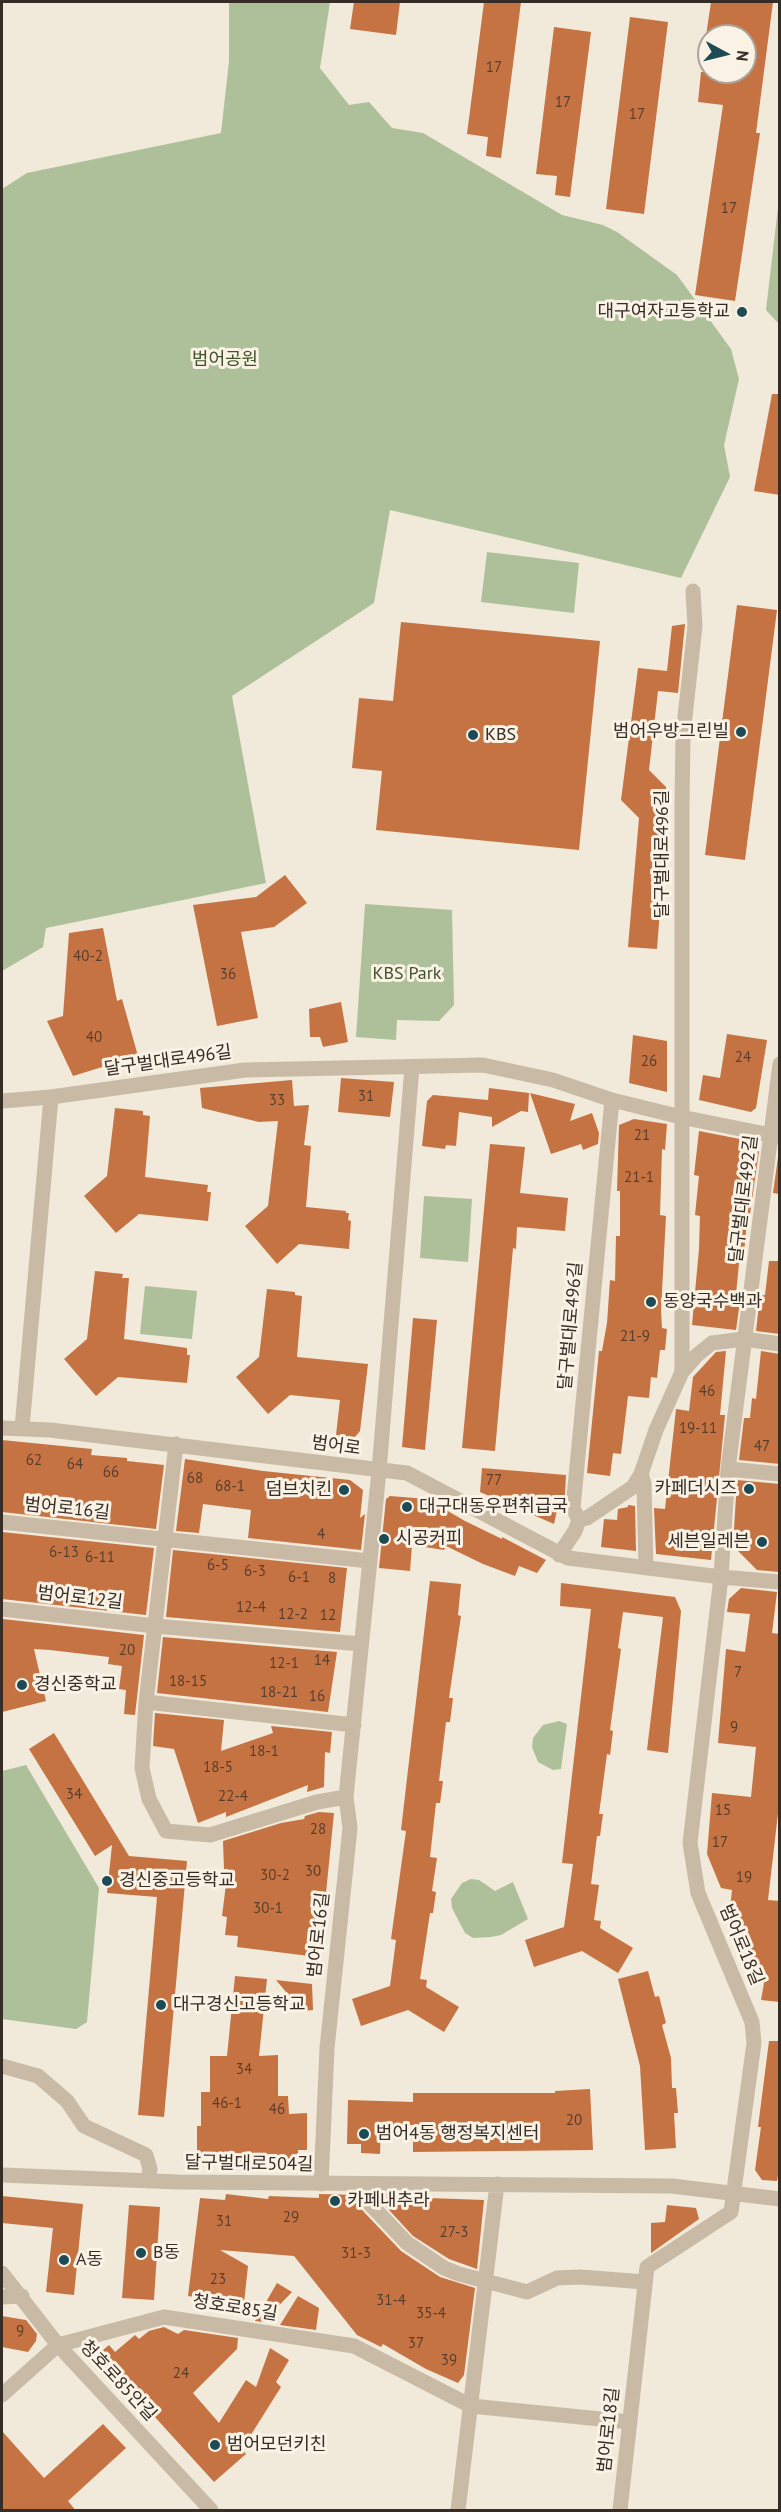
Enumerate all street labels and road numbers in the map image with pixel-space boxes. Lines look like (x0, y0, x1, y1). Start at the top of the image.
street label: 달구벌대로496길 (652, 790, 674, 918)
street label: 달구벌대로496길 (103, 1041, 233, 1081)
street label: 달구벌대로492길 (725, 1134, 763, 1264)
street label: 달구벌대로496길 (555, 1261, 587, 1391)
street label: 범어로 (310, 1432, 362, 1460)
street label: 범어로16길 (23, 1494, 111, 1524)
street label: 범어로12길 (36, 1582, 124, 1614)
street label: 범어로16길 (304, 1891, 334, 1979)
street label: 범어로18길 (714, 1901, 768, 1989)
street label: 달구벌대로504길 (184, 2152, 314, 2176)
street label: 청호로85길 (191, 2291, 279, 2325)
street label: 청호로85안길 (75, 2336, 161, 2426)
street label: 범어로18길 (594, 2386, 624, 2474)

